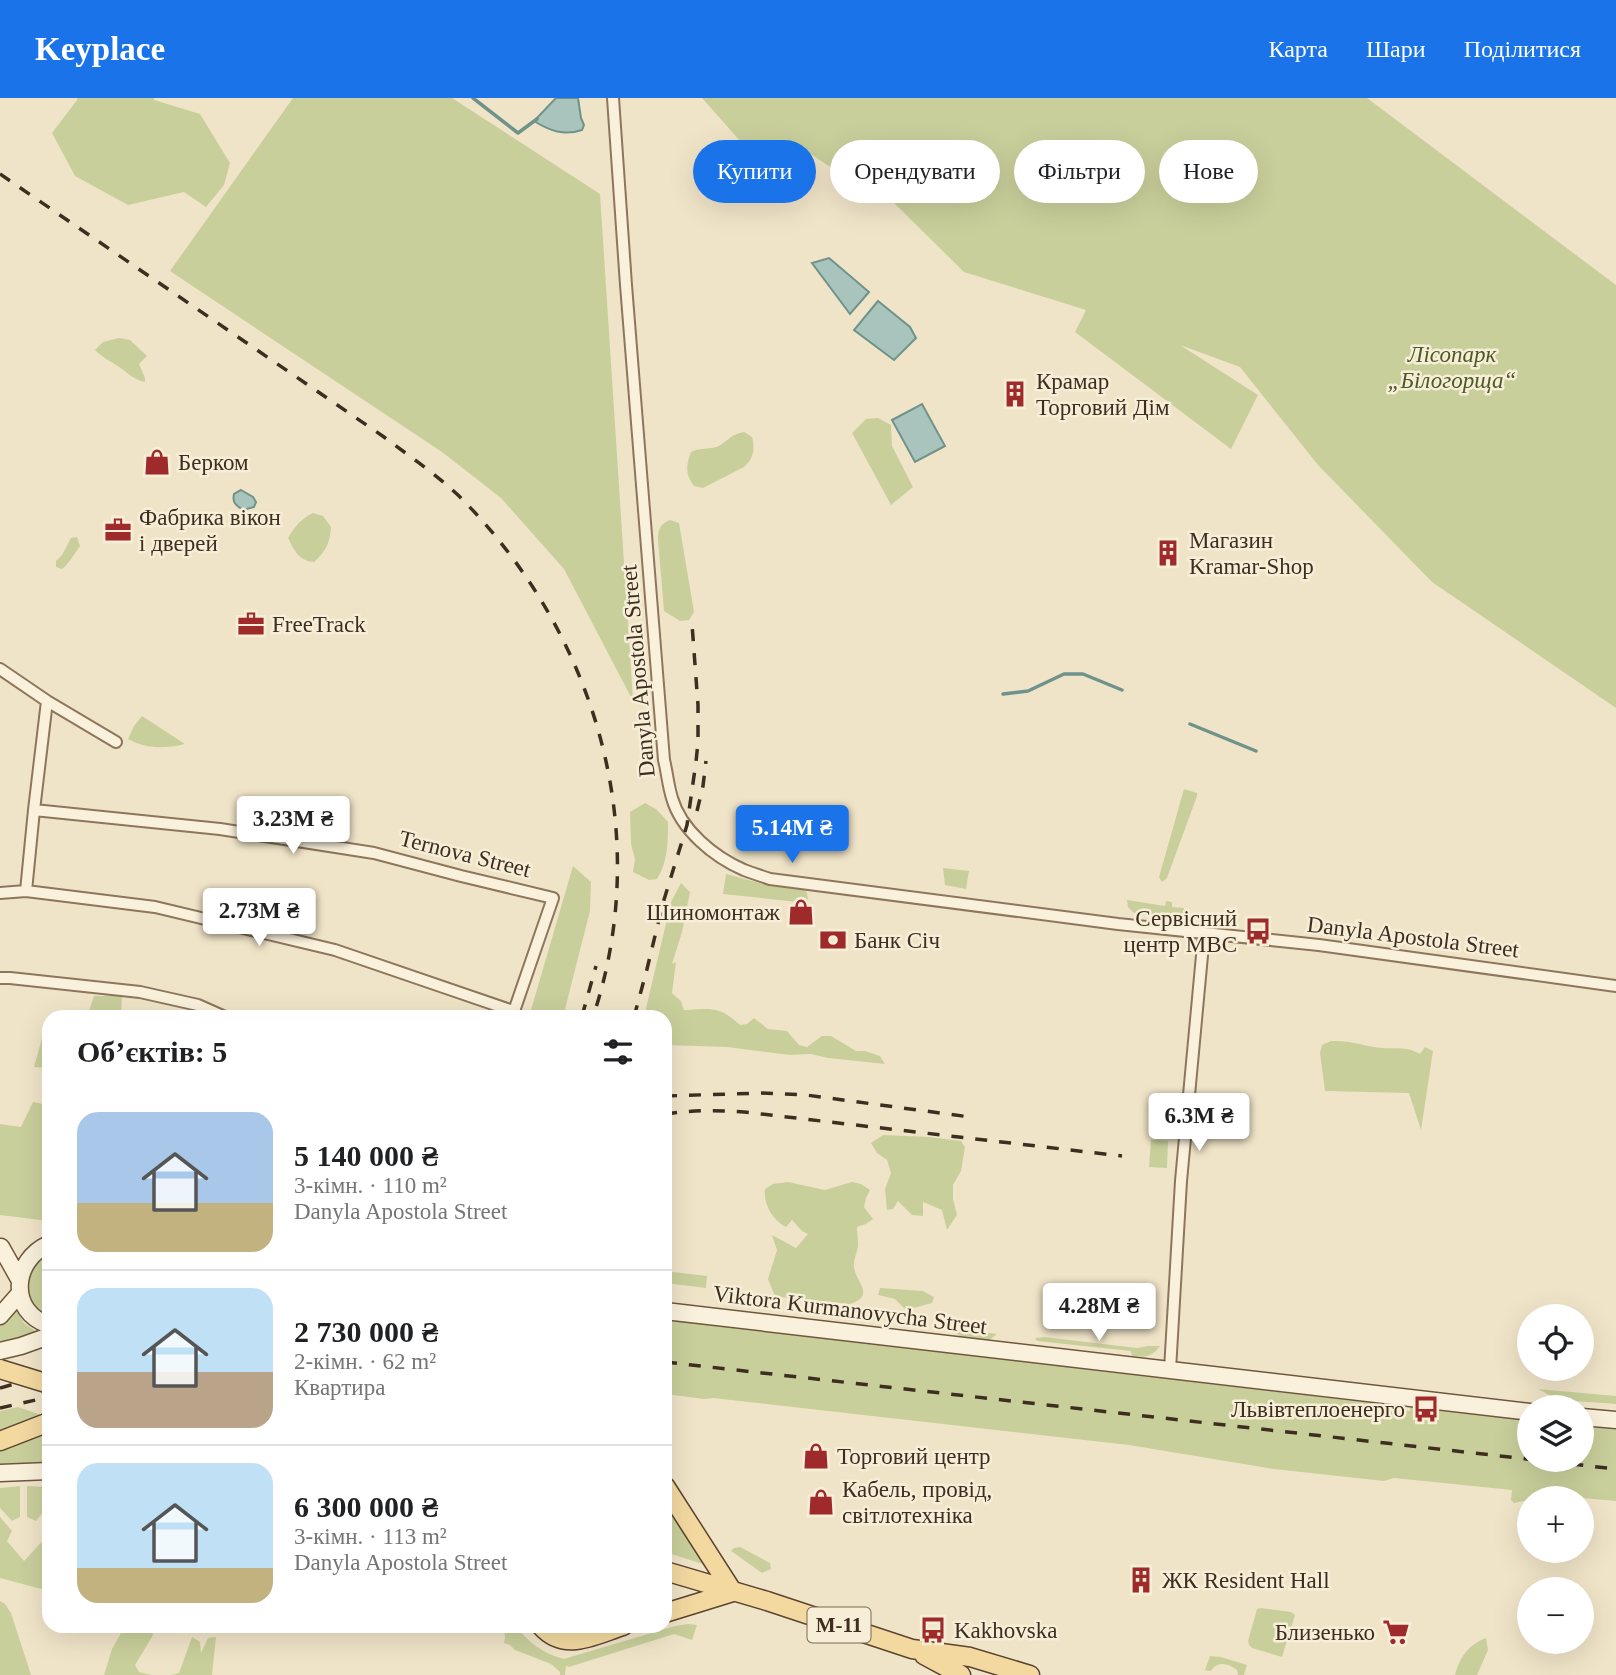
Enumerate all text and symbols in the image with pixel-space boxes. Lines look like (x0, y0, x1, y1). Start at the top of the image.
text: Keyplace (35, 31, 165, 67)
text: Карта (1268, 36, 1328, 62)
text: Шари (1366, 36, 1426, 62)
text: Поділитися (1464, 36, 1581, 62)
chip: Купити (693, 140, 816, 203)
chip: Орендувати (830, 140, 1000, 203)
chip: Фільтри (1014, 140, 1145, 203)
chip: Нове (1159, 140, 1258, 203)
park label: Лісопарк „Білогорща“ (1388, 342, 1516, 393)
place label: Крамар Торговий Дім (1036, 369, 1170, 420)
building icon: Крамар Торговий Дім (1000, 379, 1030, 409)
shop icon: Берком (142, 447, 172, 477)
place label: Берком (178, 450, 249, 475)
place label: Фабрика вікон і дверей (139, 505, 281, 556)
office icon: Фабрика вікон і дверей (103, 515, 133, 545)
place label: Магазин Kramar-Shop (1189, 528, 1314, 579)
building icon: Магазин Kramar-Shop (1153, 538, 1183, 568)
street label: Danyla Apostola Street (616, 563, 660, 778)
office icon: FreeTrack (236, 609, 266, 639)
place label: FreeTrack (272, 612, 366, 637)
pin: 3.23M ₴ (228, 796, 358, 856)
text: 3.23M ₴ (253, 806, 333, 831)
pin: 5.14M ₴ (727, 806, 857, 865)
text: 5.14M ₴ (752, 815, 832, 840)
street label: Ternova Street (397, 826, 534, 883)
pin: 2.73M ₴ (194, 888, 324, 948)
shop icon: Шиномонтаж (786, 897, 816, 927)
text: 2.73M ₴ (219, 898, 299, 923)
place label: Шиномонтаж (646, 900, 780, 925)
place label: Сервісний центр МВС (1123, 906, 1237, 957)
street label: Danyla Apostola Street (1306, 912, 1521, 962)
bus stop icon: Сервісний центр МВС (1243, 916, 1273, 946)
bank icon: Банк Січ (818, 925, 848, 955)
place label: Банк Січ (854, 928, 940, 953)
icon: filters (599, 1033, 637, 1071)
text: Об’єктів: 5 (77, 1035, 227, 1068)
pin: 6.3M ₴ (1142, 1094, 1256, 1153)
text: 6.3M ₴ (1165, 1103, 1234, 1128)
text: 5 140 000 ₴ (294, 1139, 438, 1172)
icon: home (133, 1140, 217, 1224)
text: 3-кімн. · 110 m² (294, 1173, 447, 1198)
text: Danyla Apostola Street (294, 1199, 507, 1224)
street label: Viktora Kurmanovycha Street (712, 1281, 989, 1339)
pin: 4.28M ₴ (1034, 1284, 1164, 1343)
text: 4.28M ₴ (1059, 1293, 1139, 1318)
map controls (1517, 1304, 1594, 1654)
button: locate (1517, 1304, 1594, 1381)
text: 2 730 000 ₴ (294, 1315, 438, 1348)
icon: home (133, 1316, 217, 1400)
text: 2-кімн. · 62 m² (294, 1349, 436, 1374)
text: Квартира (294, 1375, 385, 1400)
bus stop icon: Львівтеплоенерго (1411, 1394, 1441, 1424)
button: layers (1517, 1395, 1594, 1472)
place label: Львівтеплоенерго (1231, 1397, 1405, 1422)
shop icon: Торговий центр (801, 1441, 831, 1471)
place label: Торговий центр (837, 1444, 991, 1469)
place label: Кабель, провід, світлотехніка (842, 1477, 992, 1528)
button: + (1517, 1486, 1594, 1563)
shop icon: Кабель, провід, світлотехніка (806, 1487, 836, 1517)
text: 6 300 000 ₴ (294, 1490, 438, 1523)
icon: home (133, 1491, 217, 1575)
text: 3-кімн. · 113 m² (294, 1524, 447, 1549)
text: Danyla Apostola Street (294, 1550, 507, 1575)
building icon: ЖК Resident Hall (1126, 1565, 1156, 1595)
place label: ЖК Resident Hall (1162, 1568, 1330, 1593)
button: − (1517, 1577, 1594, 1654)
road number: М-11 (808, 1608, 870, 1642)
bus stop icon: Kakhovska (918, 1615, 948, 1645)
supermarket icon: Близенько (1381, 1617, 1411, 1647)
place label: Kakhovska (954, 1618, 1057, 1643)
place label: Близенько (1275, 1620, 1375, 1645)

